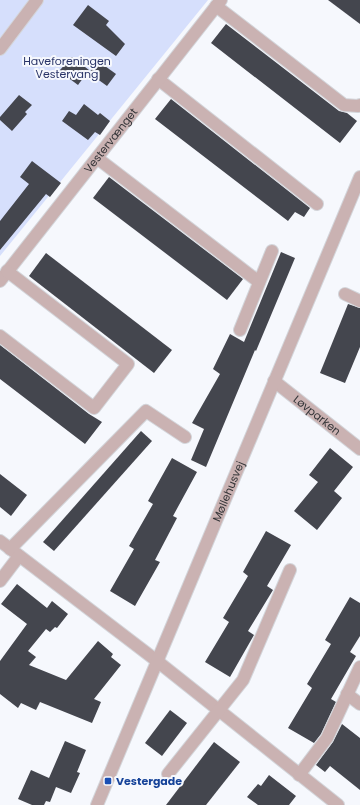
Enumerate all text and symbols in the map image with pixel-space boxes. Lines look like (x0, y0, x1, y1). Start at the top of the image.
park label: Haveforeningen Vestervang (23, 53, 111, 82)
street label: Vestervænget (80, 104, 141, 176)
street label: Løvparken (290, 391, 344, 439)
street label: Møllehusvej (209, 458, 248, 524)
place label: Vestergade (116, 773, 182, 789)
marker: Vestergade (103, 776, 113, 786)

